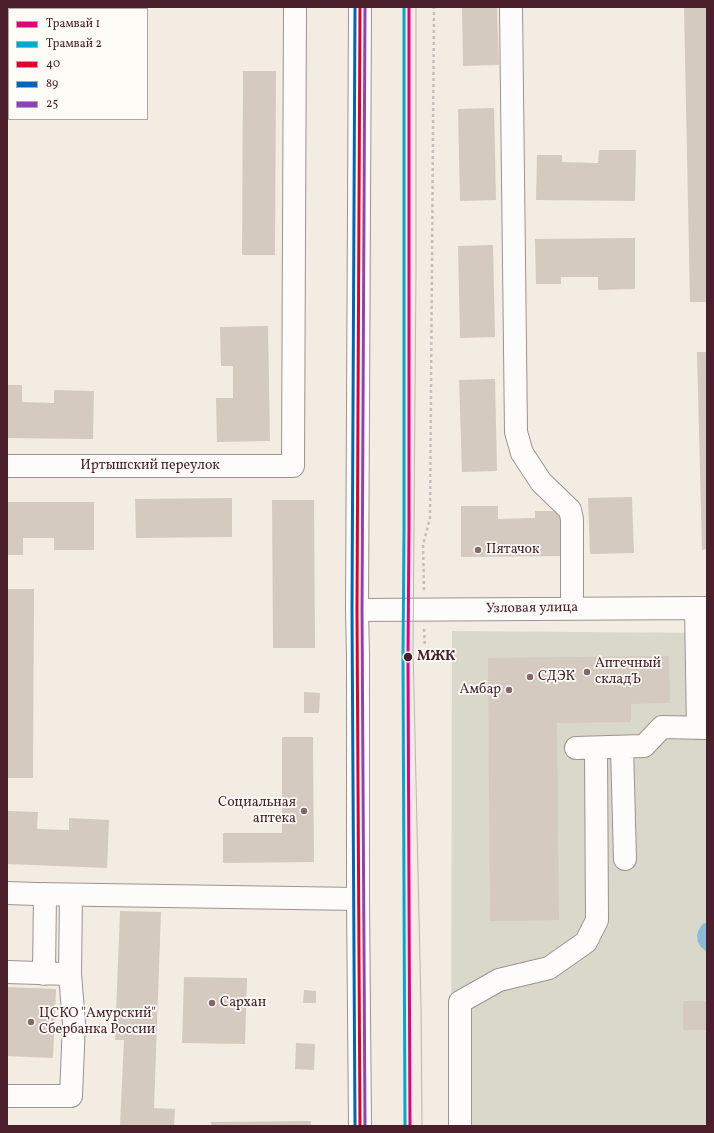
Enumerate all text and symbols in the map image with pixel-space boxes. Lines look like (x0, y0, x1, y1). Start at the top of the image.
legend (8, 8, 148, 120)
text: Трамвай 1 (46, 16, 100, 32)
text: Трамвай 2 (46, 36, 102, 52)
text: 40 (46, 56, 60, 72)
text: 89 (46, 76, 58, 92)
text: 25 (46, 96, 58, 112)
street label: Иртышский переулок (80, 458, 220, 474)
place label: Пятачок (486, 542, 539, 558)
marker: Пятачок (473, 545, 483, 555)
street label: Узловая улица (486, 600, 578, 618)
place label: МЖК (417, 649, 455, 665)
marker: МЖК (402, 651, 414, 663)
place label: Аптечный складЪ (595, 656, 661, 688)
marker: Аптечный складЪ (582, 667, 592, 677)
place label: СДЭК (538, 669, 575, 685)
marker: СДЭК (525, 672, 535, 682)
place label: Амбар (460, 682, 501, 698)
marker: Амбар (504, 685, 514, 695)
place label: Социальная аптека (218, 795, 296, 828)
marker: Социальная аптека (299, 806, 309, 816)
place label: Сархан (220, 995, 266, 1011)
marker: Сархан (207, 998, 217, 1008)
place label: ЦСКО "Амурский" Сбербанка России (39, 1006, 156, 1038)
marker: ЦСКО "Амурский" Сбербанка России (26, 1017, 36, 1027)

